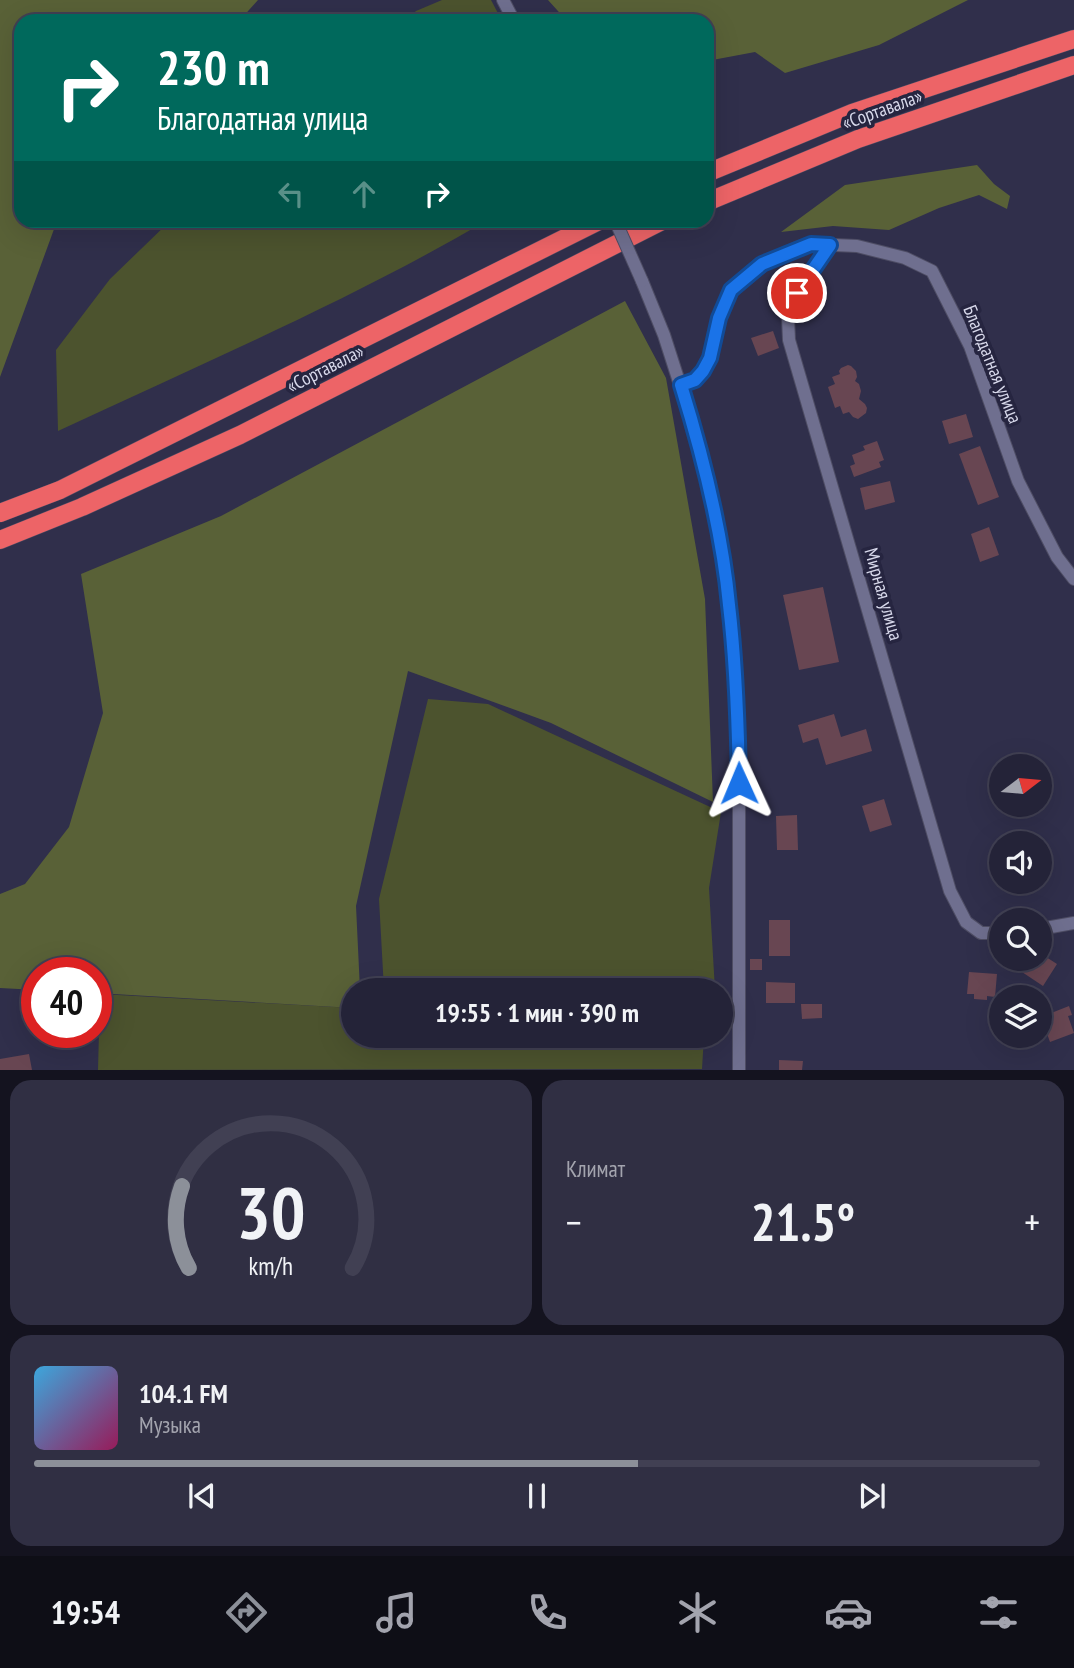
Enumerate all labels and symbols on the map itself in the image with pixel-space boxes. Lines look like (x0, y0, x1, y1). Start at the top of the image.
street label: «Сортавала» (839, 83, 925, 135)
pin (767, 263, 827, 323)
street label: Благодатная улица (958, 301, 1028, 427)
street label: «Сортавала» (282, 338, 368, 398)
street label: Мирная улица (859, 545, 909, 643)
position arrow (702, 746, 776, 820)
north arrow (989, 754, 1052, 817)
speed limit sign: 40 (21, 957, 112, 1048)

